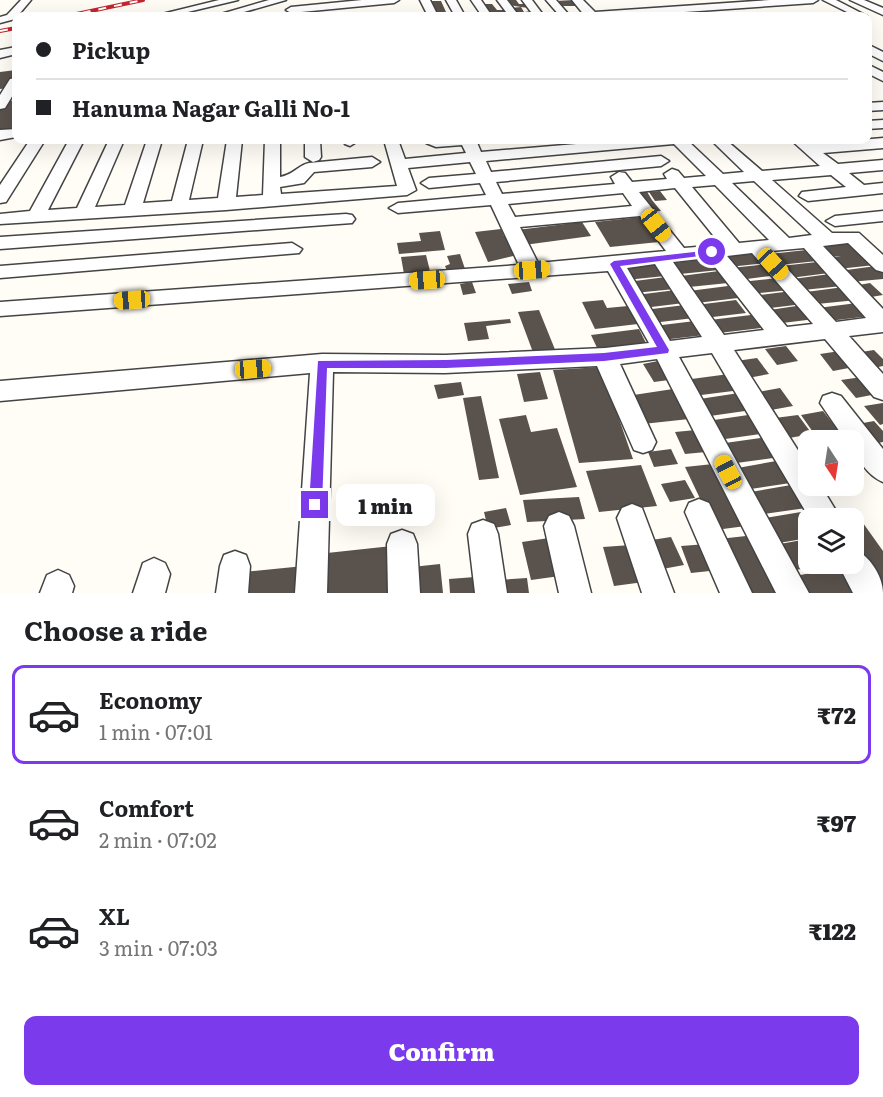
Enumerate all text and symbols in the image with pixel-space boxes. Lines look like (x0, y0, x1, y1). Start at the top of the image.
text: Pickup (72, 33, 150, 66)
text: Hanuma Nagar Galli No-1 (72, 91, 350, 124)
car (638, 205, 674, 245)
route start (698, 238, 725, 265)
car (754, 245, 792, 283)
car (513, 260, 551, 280)
car (408, 270, 446, 290)
car (113, 290, 151, 310)
car (234, 359, 272, 379)
north arrow (798, 430, 864, 496)
map controls (798, 430, 864, 574)
car (712, 452, 744, 492)
callout: 1 min (336, 484, 435, 526)
text: 1 min (358, 490, 413, 520)
route end (301, 491, 328, 518)
button: layers (798, 508, 864, 574)
text: Choose a ride (24, 609, 207, 649)
text: Economy (99, 683, 202, 716)
icon: car (27, 688, 81, 742)
text: ₹72 (817, 698, 856, 731)
text: 1 min · 07:01 (99, 716, 213, 746)
text: Comfort (99, 791, 194, 824)
icon: car (27, 796, 81, 850)
text: ₹97 (817, 806, 856, 839)
text: 2 min · 07:02 (99, 824, 217, 854)
text: XL (99, 899, 130, 932)
icon: car (27, 904, 81, 958)
text: ₹122 (809, 914, 856, 947)
text: 3 min · 07:03 (99, 932, 218, 962)
button: Confirm (24, 1016, 859, 1085)

